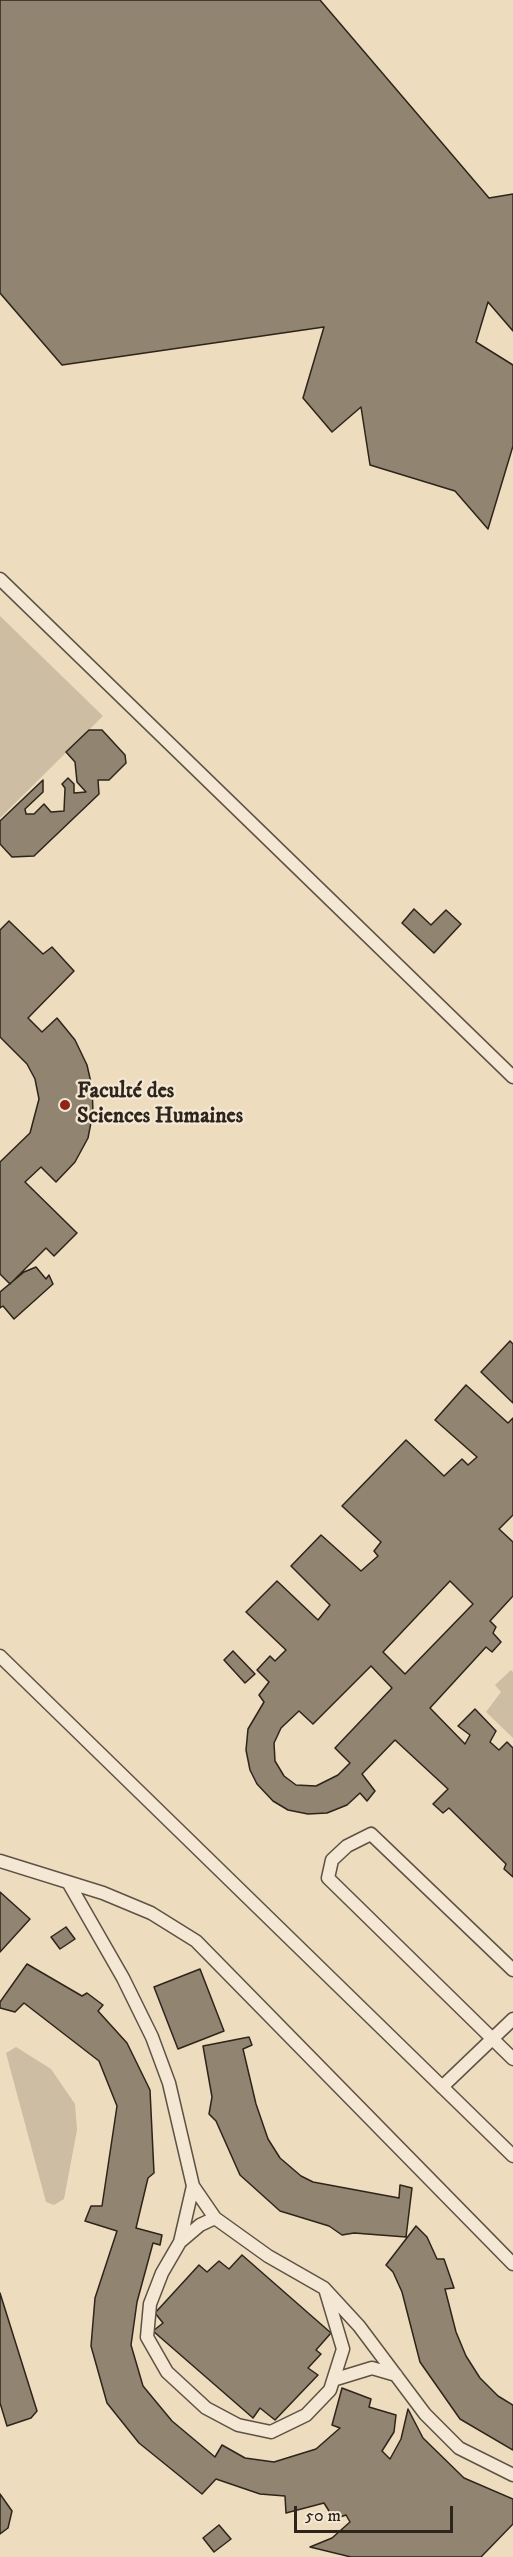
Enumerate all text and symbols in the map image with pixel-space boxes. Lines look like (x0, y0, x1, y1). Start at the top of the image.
place label: Faculté des Sciences Humaines (77, 1079, 243, 1130)
marker: Faculté des Sciences Humaines (58, 1098, 72, 1112)
scale bar (297, 2494, 456, 2532)
text: 50 m (305, 2505, 341, 2527)

